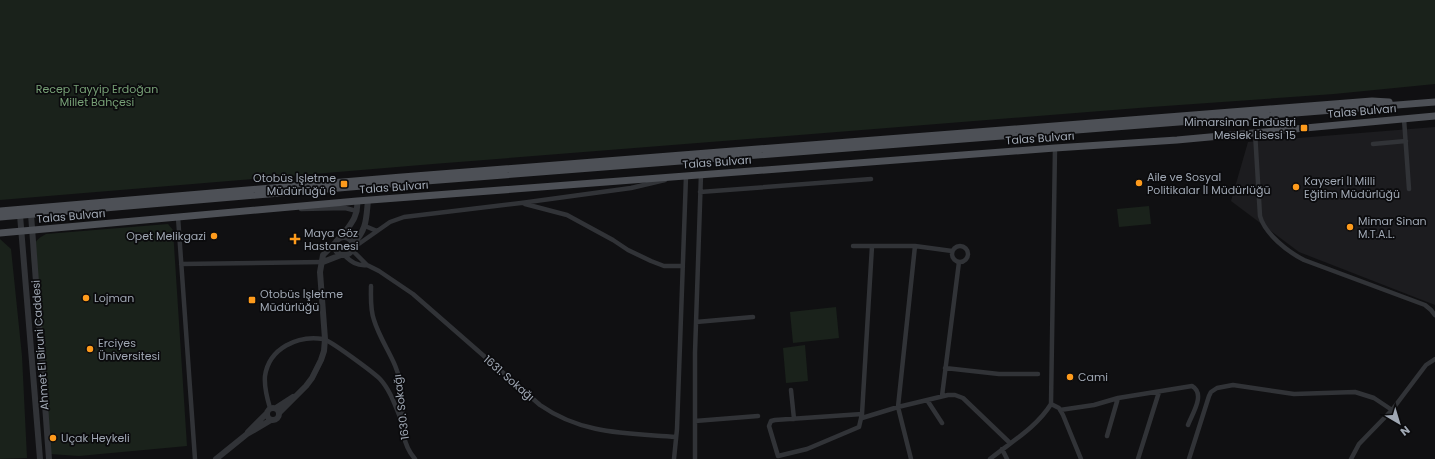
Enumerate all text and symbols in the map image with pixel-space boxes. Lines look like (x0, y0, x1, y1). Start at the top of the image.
park label: Recep Tayyip Erdoğan Millet Bahçesi (36, 81, 158, 110)
street label: Talas Bulvarı (1327, 100, 1397, 122)
place label: Mimarsinan Endüstri Meslek Lisesi 15 (1184, 114, 1296, 143)
marker: Mimarsinan Endüstri Meslek Lisesi 15 (1299, 123, 1309, 133)
street label: Talas Bulvarı (1005, 128, 1075, 148)
street label: Talas Bulvarı (682, 152, 752, 172)
place label: Aile ve Sosyal Politikalar İl Müdürlüğü (1147, 169, 1270, 198)
place label: Otobüs İşletme Müdürlüğü 6 (253, 170, 336, 199)
place label: Kayseri İl Milli Eğitim Müdürlüğü (1304, 173, 1400, 202)
street label: Talas Bulvarı (359, 177, 429, 197)
marker: Aile ve Sosyal Politikalar İl Müdürlüğü (1134, 178, 1144, 188)
marker: Otobüs İşletme Müdürlüğü 6 (339, 179, 349, 189)
marker: Kayseri İl Milli Eğitim Müdürlüğü (1291, 182, 1301, 192)
street label: Talas Bulvarı (36, 205, 106, 227)
place label: Mimar Sinan M.T.A.L. (1358, 213, 1427, 242)
marker: Mimar Sinan M.T.A.L. (1345, 222, 1355, 232)
place label: Maya Göz Hastanesi (304, 225, 359, 254)
place label: Opet Melikgazi (126, 228, 206, 244)
marker: Opet Melikgazi (209, 231, 219, 241)
marker: Maya Göz Hastanesi (289, 233, 301, 245)
street label: Ahmet El Biruni Caddesi (27, 279, 53, 410)
place label: Otobüs İşletme Müdürlüğü (260, 286, 343, 315)
place label: Lojman (94, 290, 134, 306)
marker: Lojman (81, 293, 91, 303)
marker: Otobüs İşletme Müdürlüğü (247, 295, 257, 305)
place label: Erciyes Üniversitesi (98, 335, 160, 364)
marker: Erciyes Üniversitesi (85, 344, 95, 354)
street label: 1631. Sokağı (480, 351, 538, 405)
place label: Cami (1078, 369, 1108, 385)
marker: Cami (1065, 372, 1075, 382)
street label: 1630. Sokağı (389, 373, 413, 441)
north arrow (1379, 403, 1419, 443)
text: N (1397, 422, 1413, 440)
place label: Uçak Heykeli (61, 430, 130, 446)
marker: Uçak Heykeli (48, 433, 58, 443)

